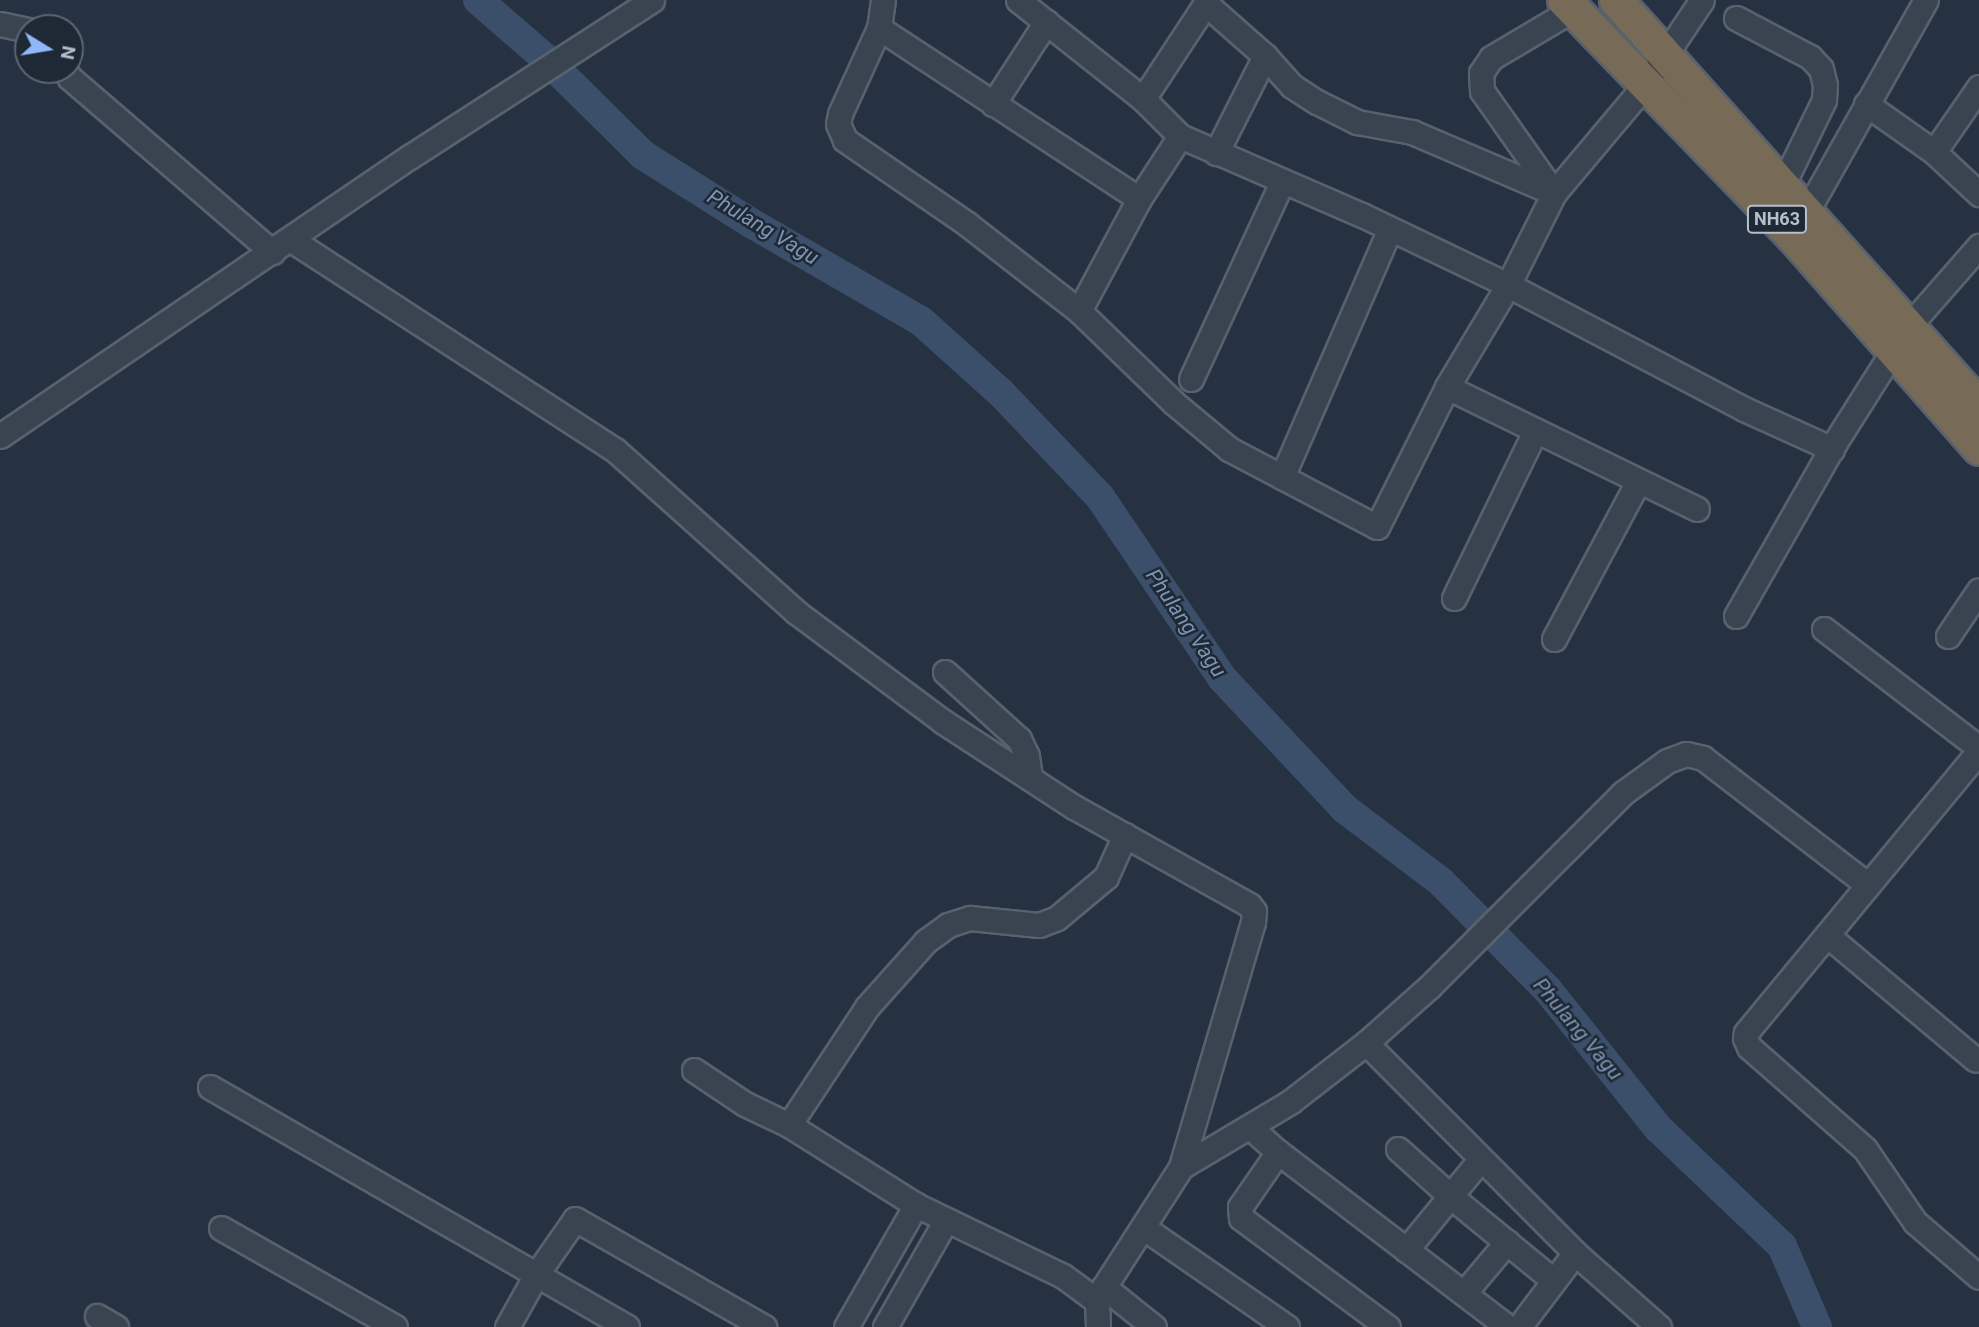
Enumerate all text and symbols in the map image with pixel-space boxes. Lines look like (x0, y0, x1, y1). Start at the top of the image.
north arrow (14, 14, 84, 84)
text: N (56, 44, 81, 61)
water label: Phulang Vagu (703, 184, 823, 270)
road number: NH63 (1746, 204, 1809, 233)
water label: Phulang Vagu (1140, 564, 1232, 682)
water label: Phulang Vagu (1528, 973, 1628, 1085)

